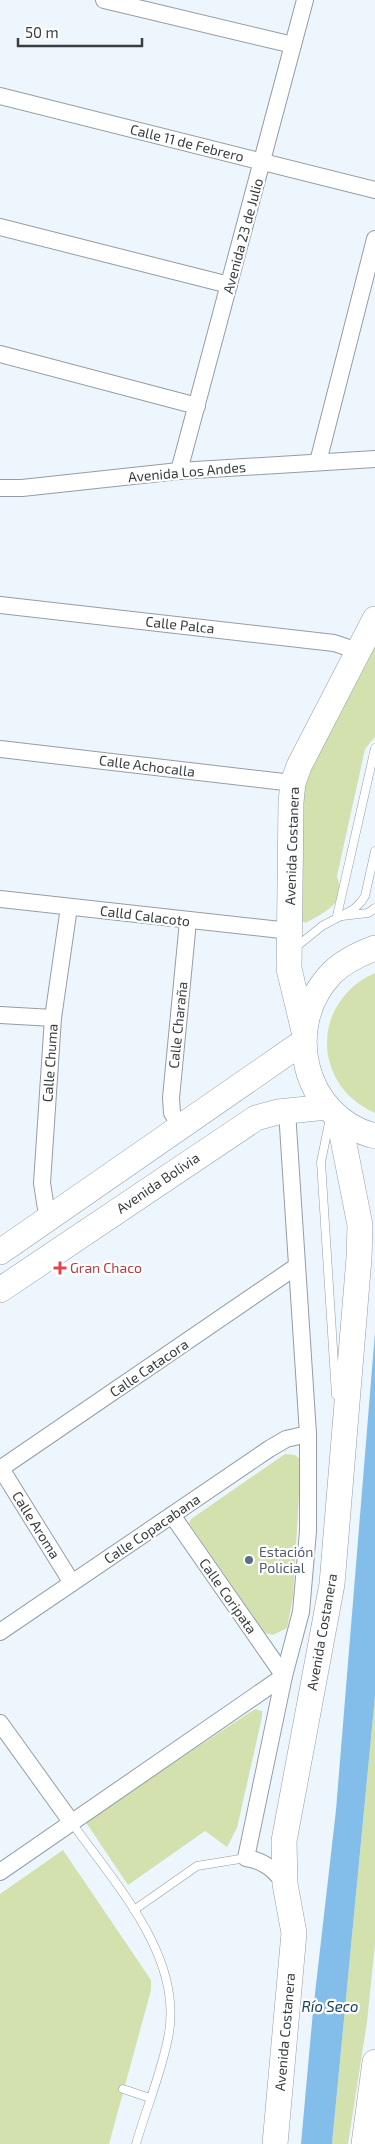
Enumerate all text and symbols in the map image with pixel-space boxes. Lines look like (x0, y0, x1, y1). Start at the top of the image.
scale bar (18, 15, 141, 47)
text: 50 m (25, 23, 59, 41)
street label: Calle 11 de Febrero (128, 120, 246, 165)
street label: Avenida 23 de Julio (219, 176, 266, 296)
street label: Avenida Los Andes (127, 458, 247, 485)
street label: Calle Palca (145, 612, 215, 637)
street label: Calle Achocalla (98, 751, 196, 780)
street label: Avenida Costanera (281, 786, 302, 906)
street label: Calld Calacoto (99, 902, 191, 929)
street label: Calle Charaña (164, 981, 191, 1069)
street label: Calle Chuma (38, 1023, 61, 1103)
street label: Avenida Bolivia (113, 1149, 203, 1217)
place label: Gran Chaco (70, 1259, 142, 1276)
marker: Gran Chaco (54, 1262, 66, 1274)
street label: Calle Catacora (106, 1335, 191, 1400)
street label: Calle Aroma (9, 1488, 64, 1562)
street label: Calle Copacabana (100, 1490, 203, 1567)
place label: Estación Policial (259, 1543, 313, 1576)
marker: Estación Policial (243, 1554, 255, 1566)
street label: Calle Coripata (196, 1555, 261, 1637)
street label: Avenida Costanera (303, 1572, 340, 1692)
street label: Avenida Costanera (271, 1972, 298, 2092)
water label: Río Seco (302, 1997, 358, 2015)

